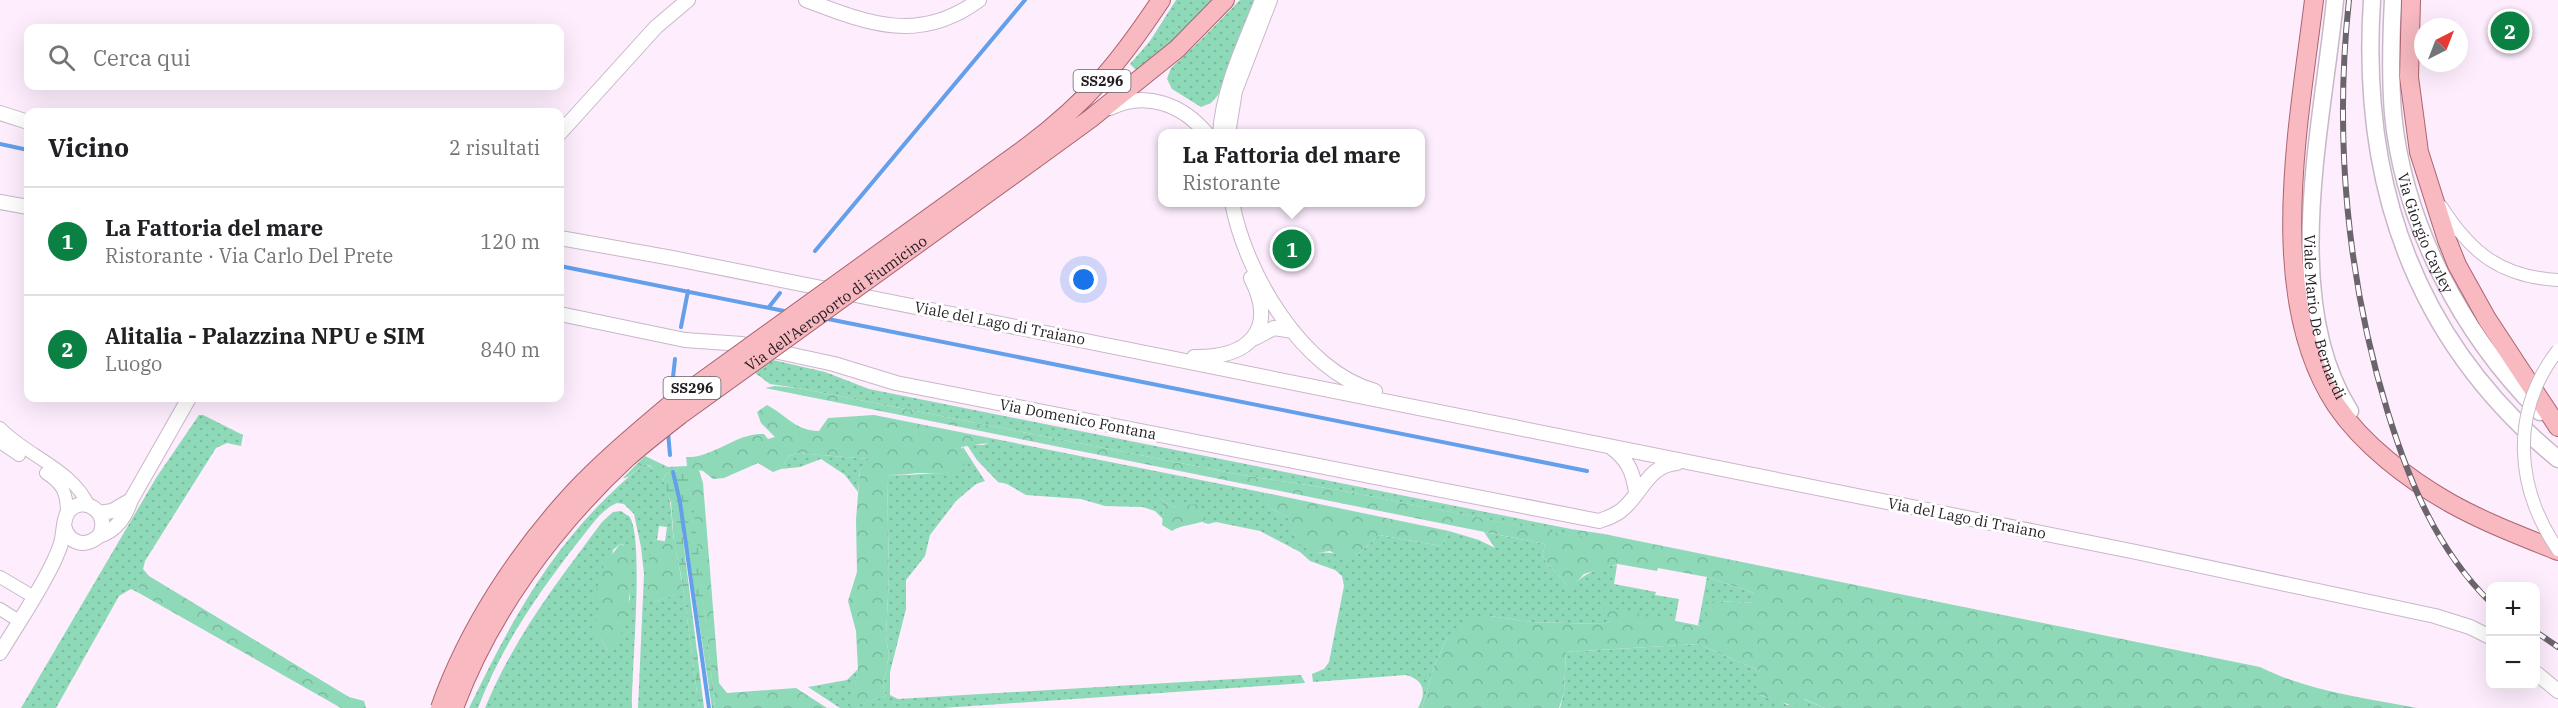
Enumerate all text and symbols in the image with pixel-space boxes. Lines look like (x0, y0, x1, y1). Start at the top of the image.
pin: 2 (2490, 9, 2530, 54)
north arrow (2414, 18, 2468, 72)
search box (24, 24, 564, 90)
icon: search (45, 41, 78, 74)
text: Cerca qui (93, 43, 191, 72)
road number: SS296 (1074, 70, 1130, 92)
popup (1158, 129, 1425, 207)
text: Vicino (48, 130, 129, 164)
text: 2 risultati (449, 134, 540, 161)
text: La Fattoria del mare (1182, 140, 1401, 169)
text: Ristorante (1182, 169, 1280, 196)
street label: Via Giorgio Cayley (2394, 171, 2458, 296)
text: La Fattoria del mare (105, 213, 323, 242)
pin: 1 (1272, 226, 1312, 272)
text: 1 (62, 228, 74, 255)
text: 120 m (480, 228, 540, 255)
street label: Via dell'Aeroporto di Fiumicino (741, 231, 930, 375)
street label: Viale Mario De Bernardi (2301, 234, 2351, 403)
text: Ristorante · Via Carlo Del Prete (105, 242, 393, 269)
your location (1069, 265, 1098, 294)
street label: Viale del Lago di Traiano (913, 297, 1087, 349)
text: Alitalia - Palazzina NPU e SIM (105, 321, 425, 350)
text: 2 (62, 336, 74, 363)
text: 840 m (480, 336, 540, 363)
text: Luogo (105, 350, 162, 377)
road number: SS296 (664, 377, 720, 399)
street label: Via Domenico Fontana (998, 394, 1158, 444)
street label: Via del Lago di Traiano (1886, 493, 2048, 543)
map controls (2486, 582, 2540, 690)
button: + (2486, 582, 2540, 636)
button: − (2486, 636, 2540, 690)

